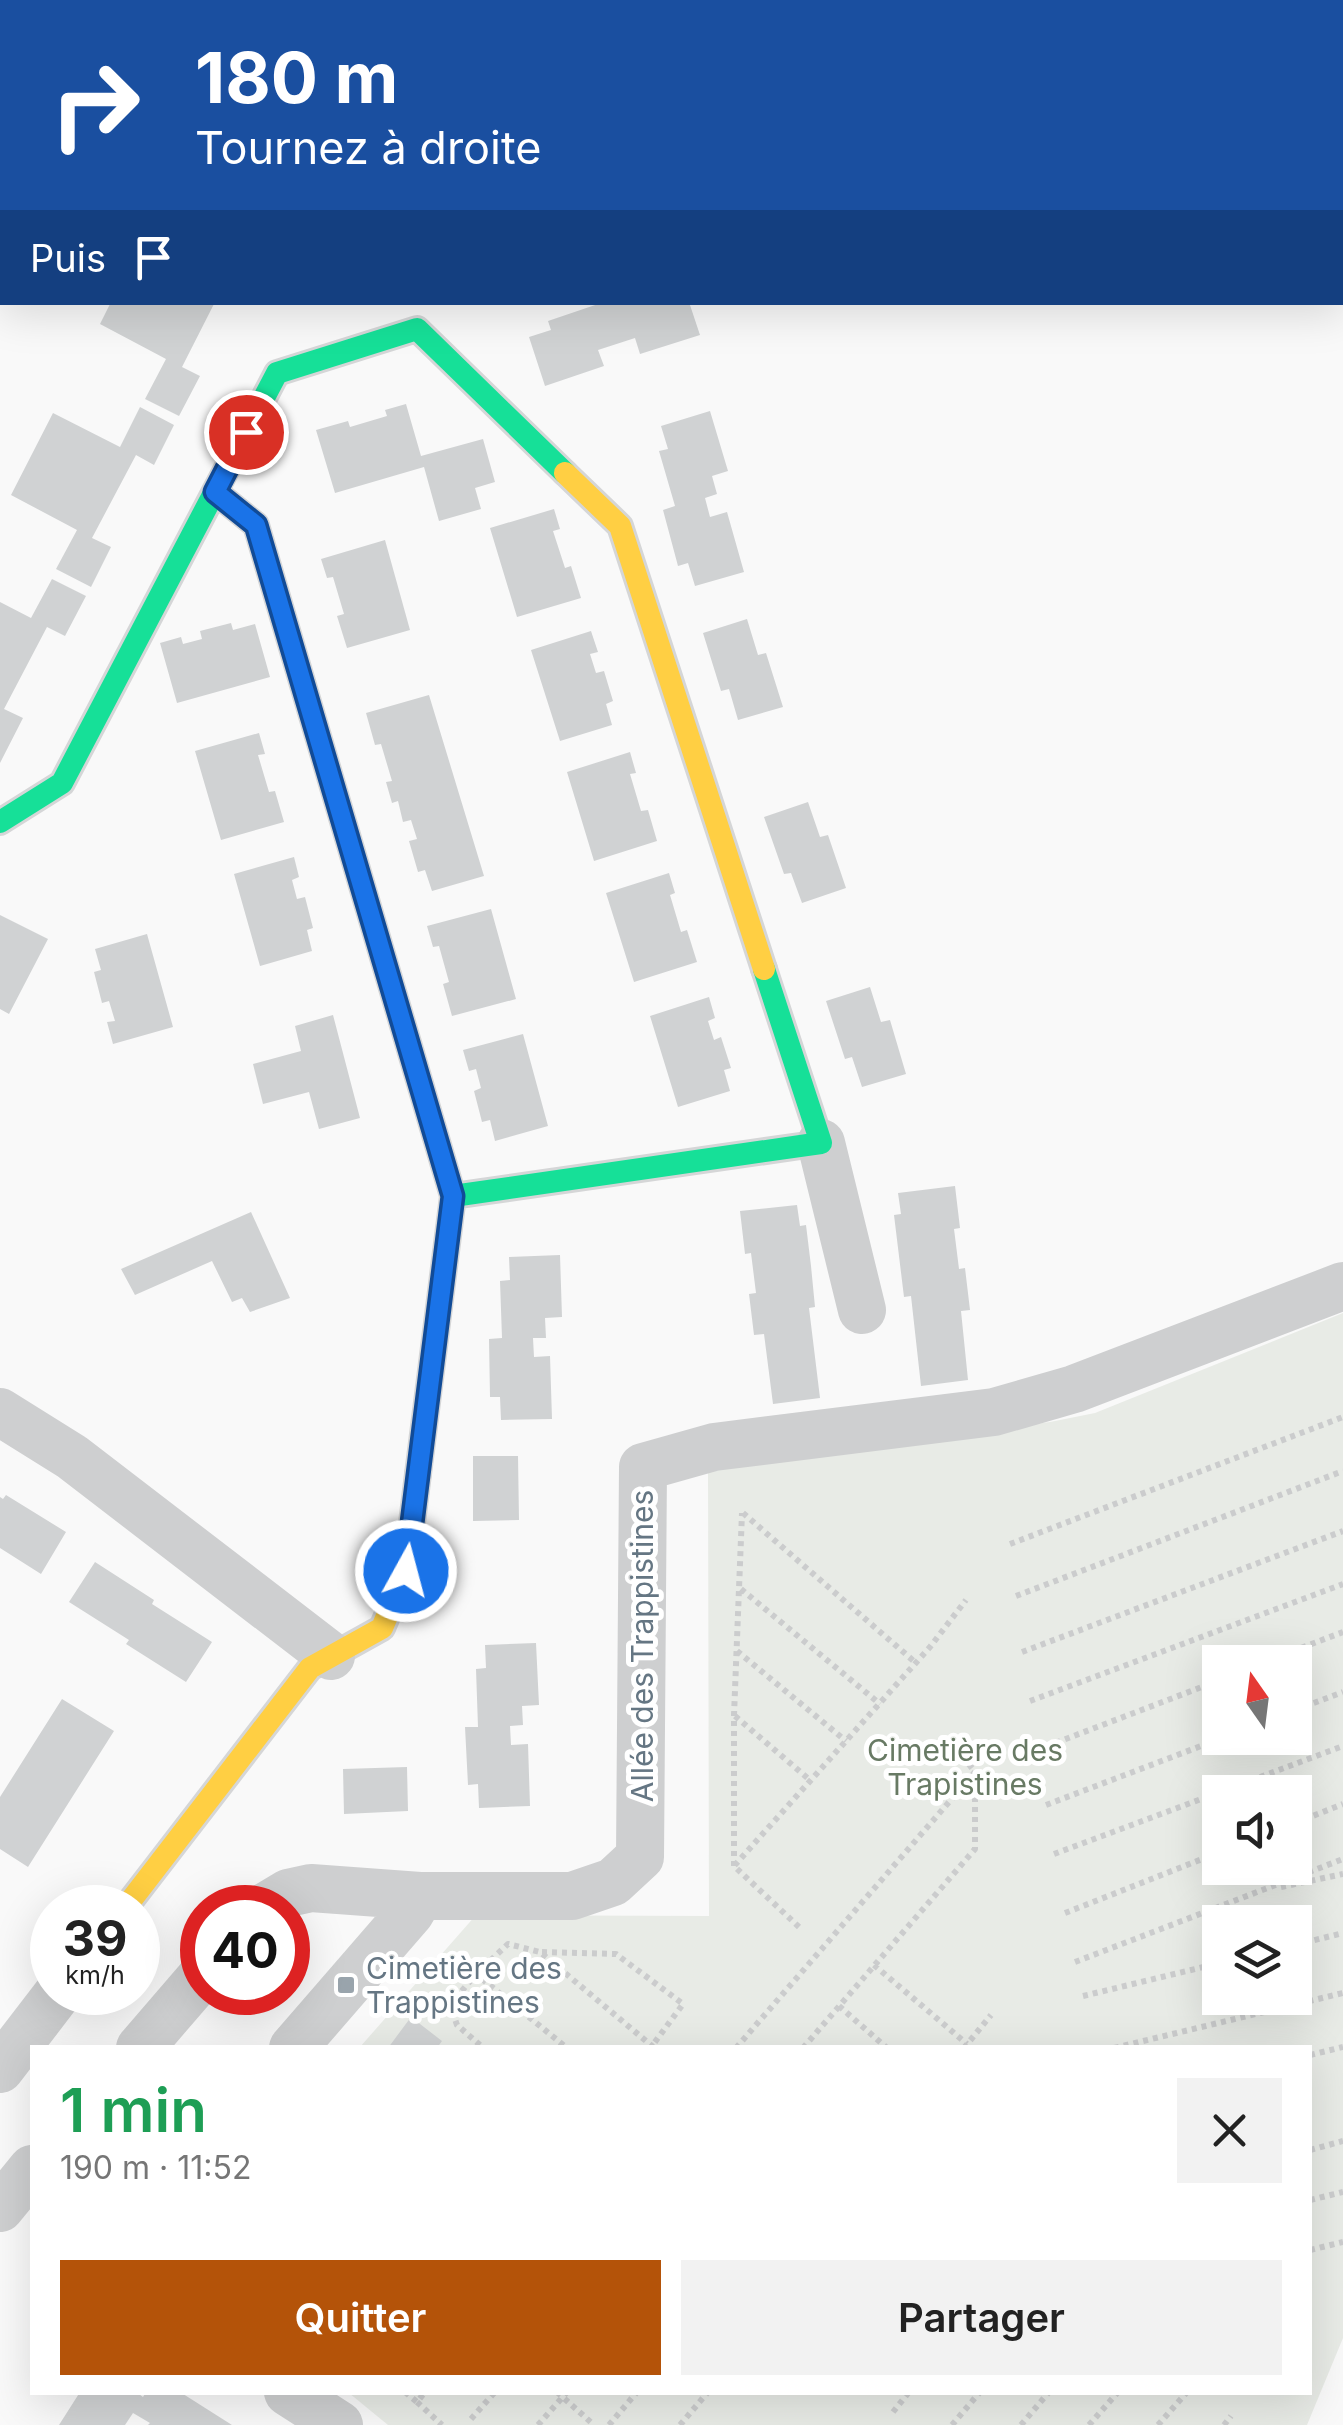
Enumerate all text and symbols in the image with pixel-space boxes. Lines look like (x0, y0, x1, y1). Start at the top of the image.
text: 180 m (195, 35, 398, 120)
icon: right (30, 40, 160, 170)
text: Tournez à droite (195, 120, 542, 175)
icon: arrive (126, 230, 181, 285)
text: Puis (30, 235, 106, 281)
pin (204, 390, 289, 475)
icon: arrive (219, 405, 274, 460)
street label: Allée des Trappistines (624, 1490, 660, 1802)
position arrow (354, 1519, 458, 1623)
north arrow (1202, 1645, 1312, 1755)
map controls (1202, 1645, 1312, 2015)
park label: Cimetière des Trapistines (867, 1732, 1063, 1802)
button: sound (1202, 1775, 1312, 1885)
speed limit sign: 40 (180, 1885, 310, 2015)
button: layers (1202, 1905, 1312, 2015)
text: 39 (63, 1908, 127, 1968)
place label: Cimetière des Trappistines (366, 1950, 562, 2020)
text: km/h (65, 1960, 125, 1990)
marker: Cimetière des Trappistines (335, 1974, 357, 1996)
text: 1 min (60, 2074, 207, 2146)
button: close (1177, 2078, 1282, 2183)
text: 190 m · 11:52 (60, 2148, 252, 2187)
button: Quitter (60, 2260, 661, 2375)
button: Partager (681, 2260, 1282, 2375)

